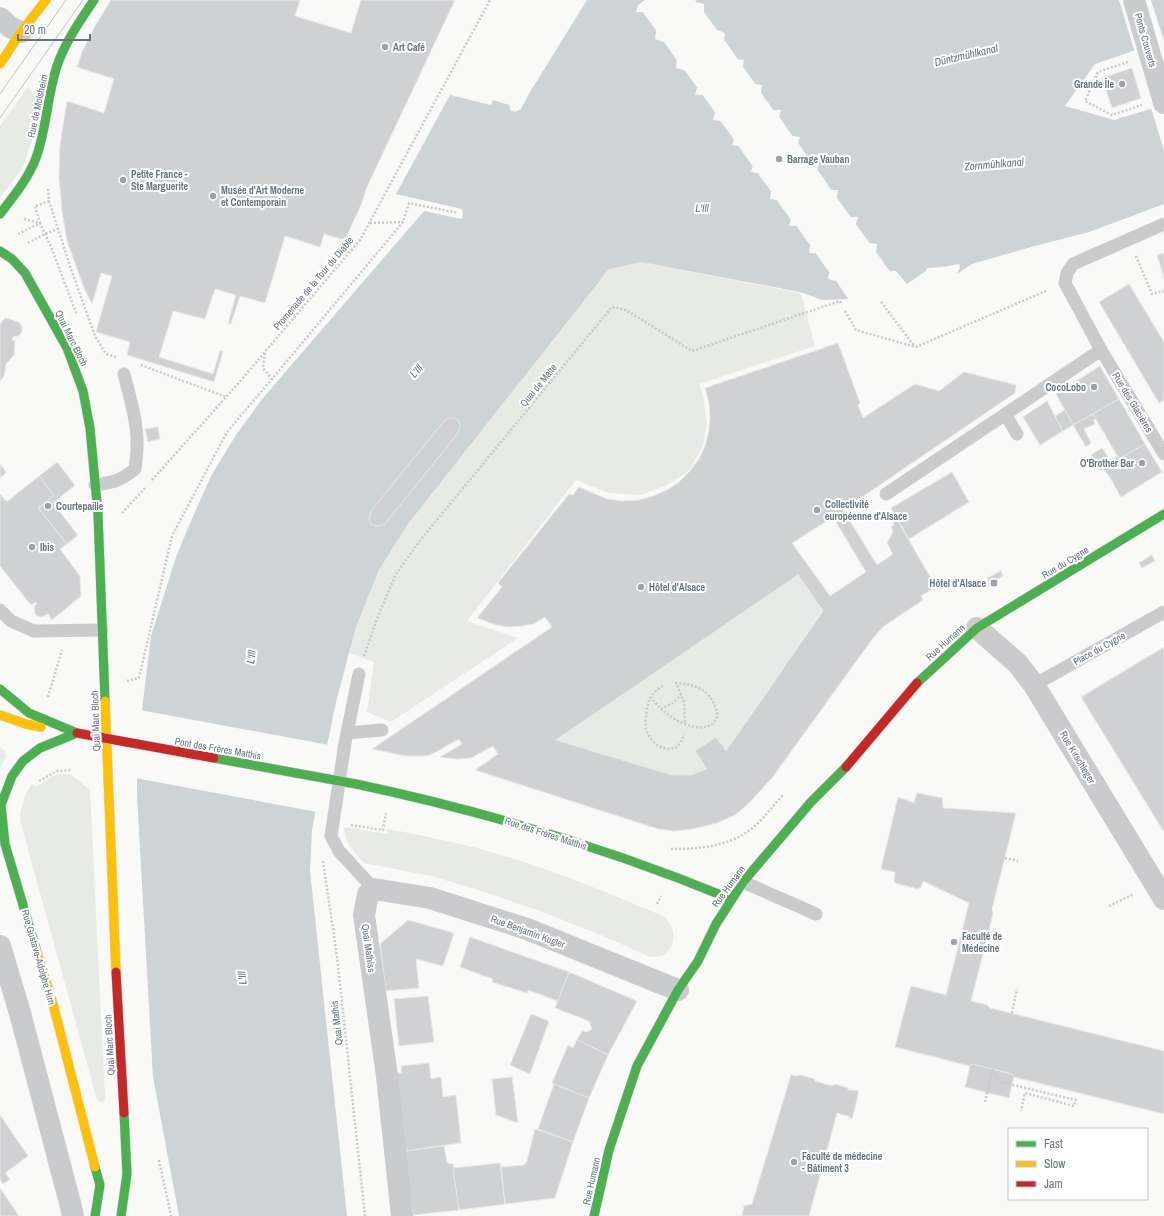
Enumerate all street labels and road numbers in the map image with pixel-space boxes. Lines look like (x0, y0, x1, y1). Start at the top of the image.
street label: Ponts Couverts (1132, 11, 1159, 69)
street label: Rue de Molsheim (24, 73, 51, 139)
street label: Promenade de la Tour du Diable (271, 234, 357, 333)
street label: Quai Marc Bloch (52, 308, 91, 369)
street label: Quai de Malte (517, 361, 560, 409)
street label: Rue des Glacières (1110, 370, 1156, 435)
street label: Rue du Cygne (1039, 543, 1091, 581)
street label: Rue Humann (923, 621, 968, 663)
street label: Place du Cygne (1071, 629, 1128, 668)
street label: Quai Marc Bloch (88, 690, 103, 752)
street label: Rue Kirschleger (1057, 729, 1098, 786)
street label: Pont des Frères Matthis (174, 734, 262, 762)
street label: Rue des Frères Matthis (503, 814, 589, 853)
street label: Rue Humann (709, 863, 748, 910)
street label: Rue Gustave-Adolphe Hirn (19, 908, 58, 1006)
street label: Rue Benjamin Kugler (489, 912, 567, 951)
street label: Quai Mathiss (359, 923, 378, 973)
street label: Quai Mathis (328, 1000, 345, 1046)
street label: Quai Marc Bloch (101, 1014, 118, 1076)
street label: Rue Humann (580, 1156, 603, 1206)

